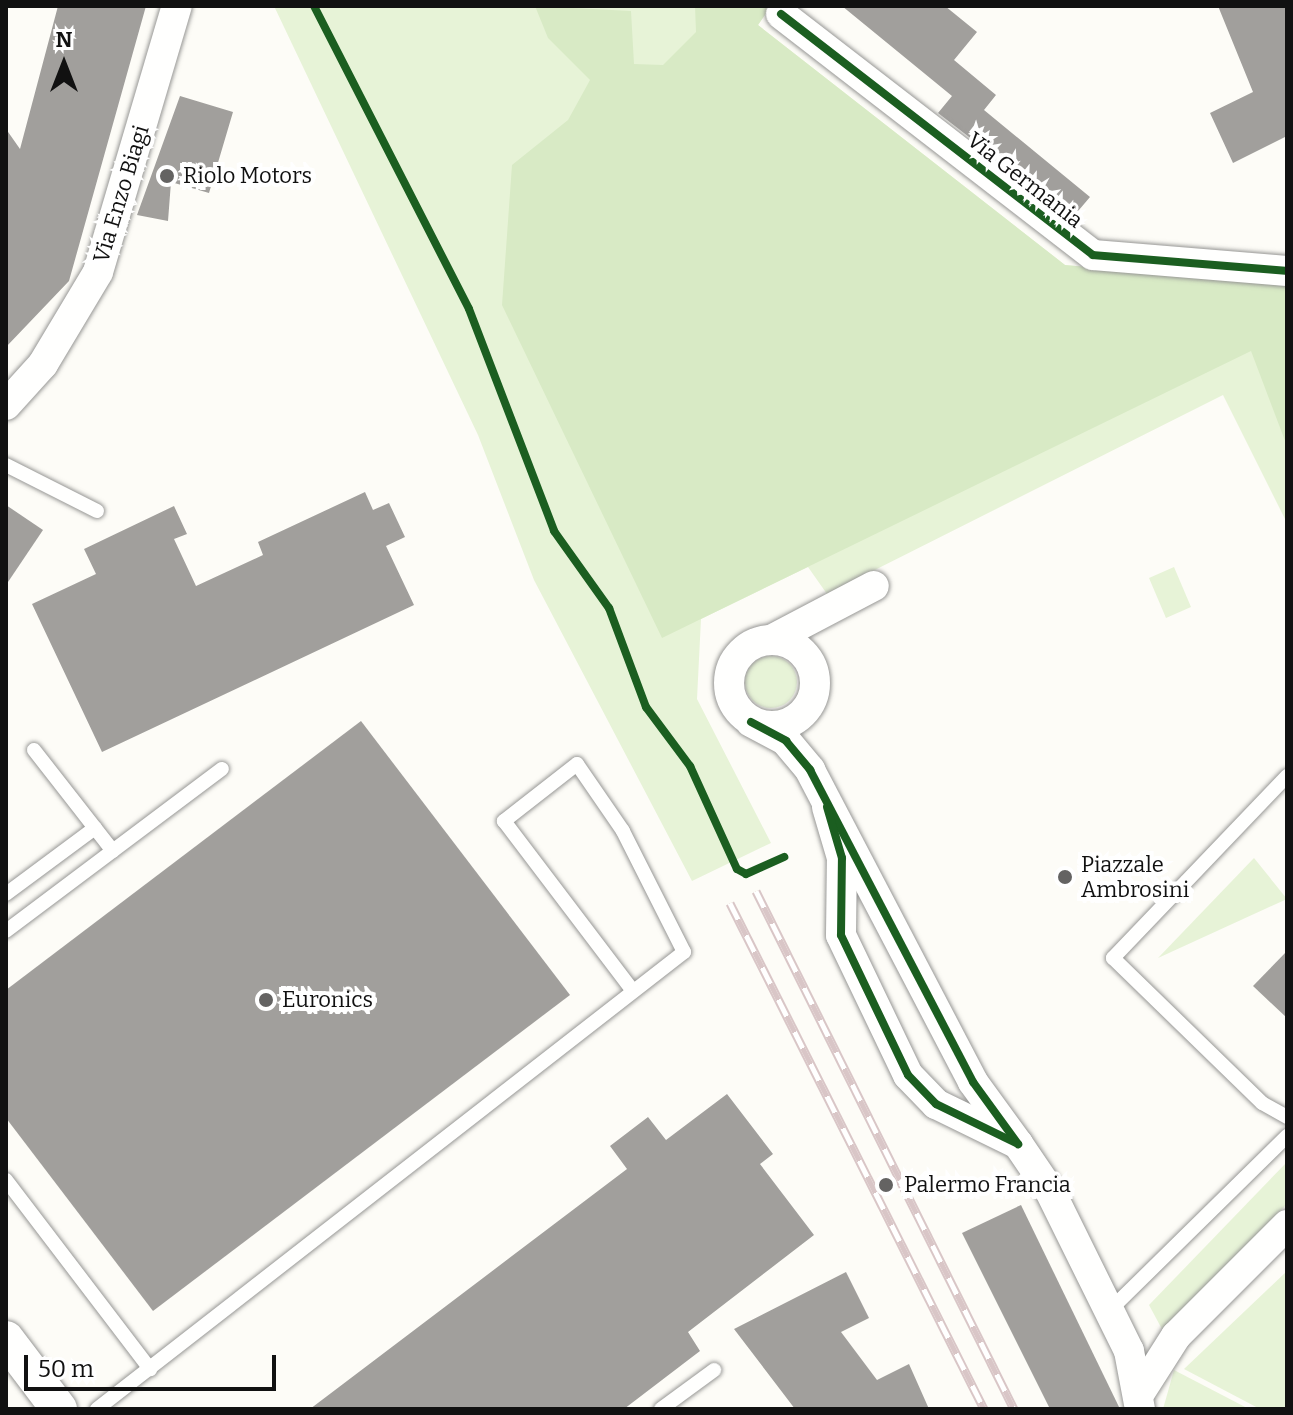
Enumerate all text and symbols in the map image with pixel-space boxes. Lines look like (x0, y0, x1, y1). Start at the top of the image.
north arrow (24, 24, 104, 104)
text: N (56, 26, 72, 53)
street label: Via Enzo Biagi (88, 122, 154, 266)
street label: Via Germania (962, 127, 1088, 233)
place label: Riolo Motors (183, 163, 312, 189)
marker: Riolo Motors (158, 167, 176, 185)
place label: Piazzale Ambrosini (1081, 851, 1189, 902)
marker: Piazzale Ambrosini (1056, 868, 1074, 886)
place label: Euronics (282, 987, 373, 1013)
marker: Euronics (257, 991, 275, 1009)
place label: Palermo Francia (904, 1172, 1071, 1198)
marker: Palermo Francia (875, 1174, 897, 1196)
scale bar (28, 1339, 280, 1389)
text: 50 m (38, 1355, 94, 1383)

